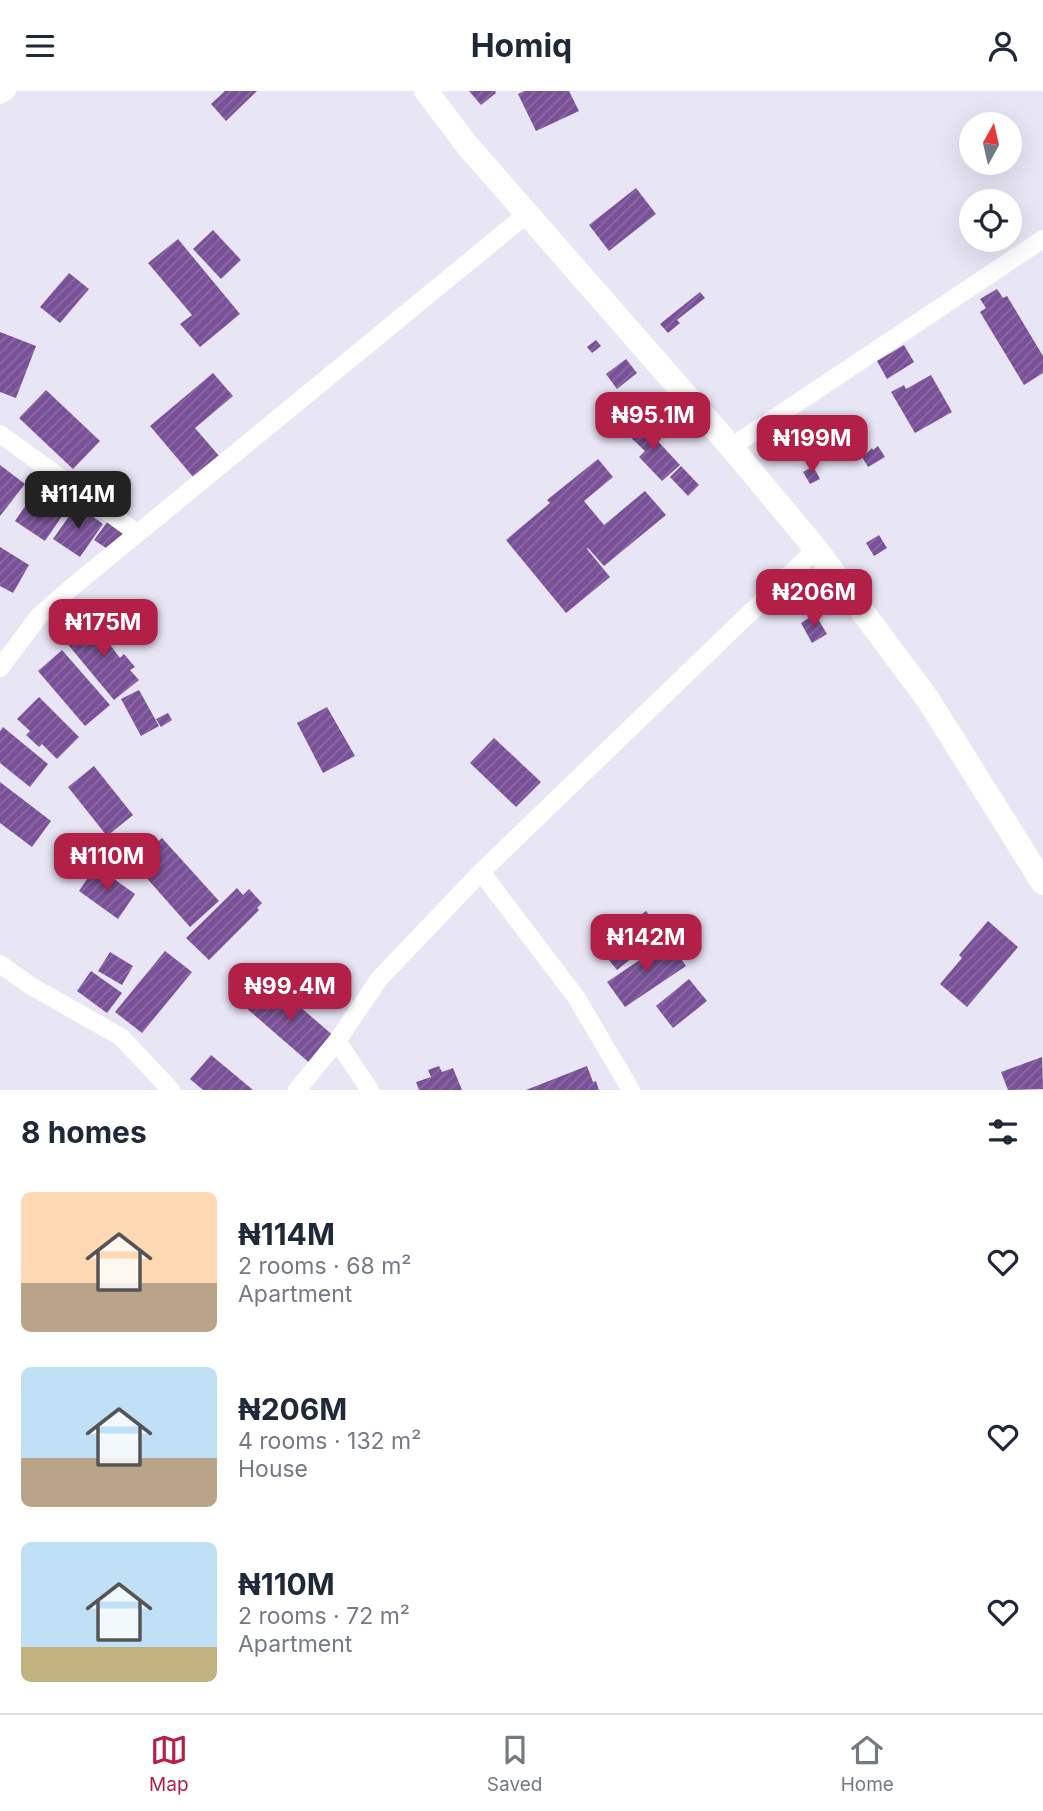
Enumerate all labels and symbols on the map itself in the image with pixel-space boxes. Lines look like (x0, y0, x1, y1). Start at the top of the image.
north arrow (959, 112, 1022, 175)
pin: ₦95.1M (596, 393, 710, 452)
pin: ₦199M (763, 415, 861, 475)
pin: ₦114M (29, 471, 127, 531)
pin: ₦206M (765, 569, 863, 629)
pin: ₦175M (54, 599, 152, 659)
pin: ₦110M (58, 833, 156, 893)
pin: ₦142M (597, 915, 695, 974)
pin: ₦99.4M (233, 963, 347, 1023)

